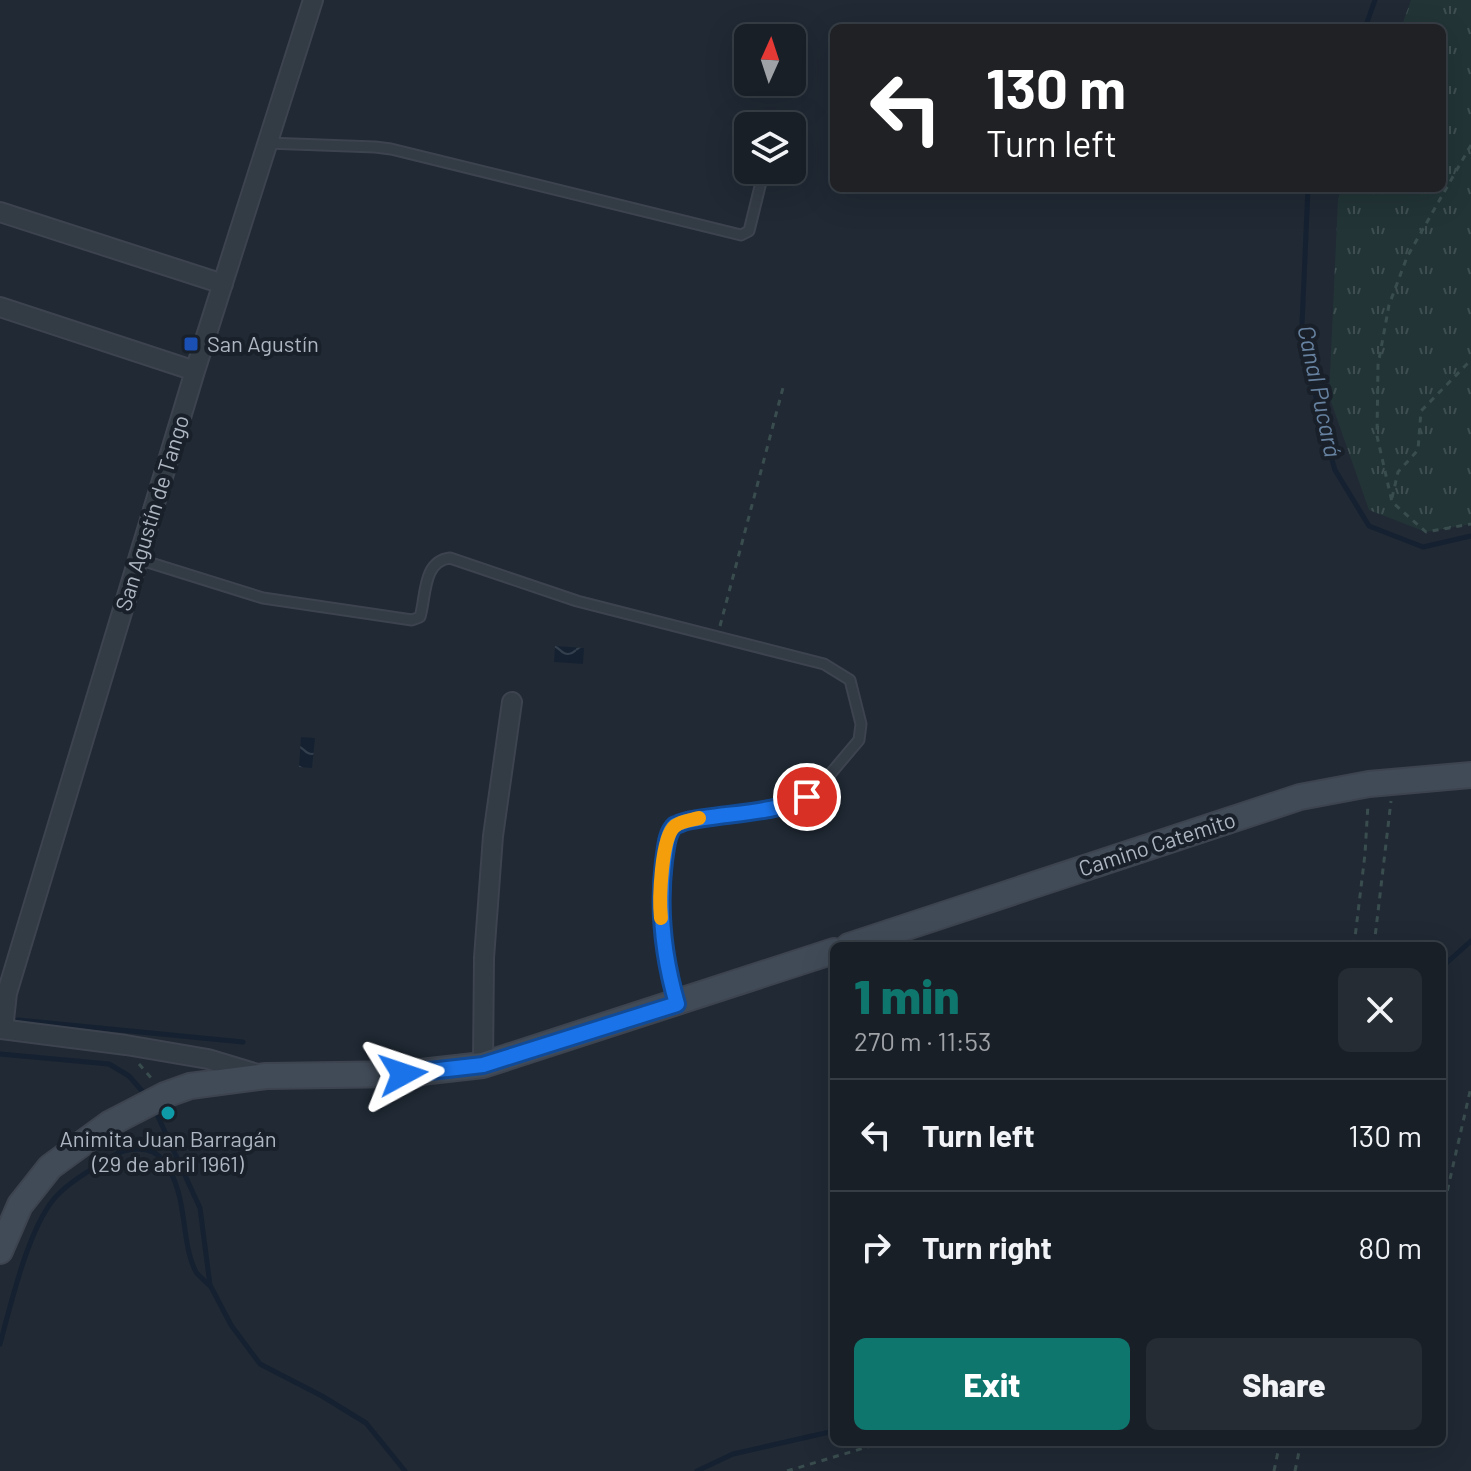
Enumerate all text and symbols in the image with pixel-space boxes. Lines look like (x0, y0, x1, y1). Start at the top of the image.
north arrow (734, 24, 806, 96)
map controls (734, 24, 806, 184)
text: 130 m (986, 53, 1126, 120)
icon: left (854, 56, 958, 160)
button: layers (734, 112, 806, 184)
text: Turn left (986, 121, 1117, 164)
water label: Canal Pucará (1292, 323, 1349, 459)
place label: San Agustín (207, 330, 319, 356)
marker: San Agustín (182, 335, 200, 353)
street label: San Agustín de Tango (109, 412, 193, 614)
pin (773, 763, 841, 831)
icon: arrive (785, 775, 829, 819)
street label: Camino Catemito (1075, 805, 1238, 881)
text: 1 min (854, 966, 960, 1024)
button: close (1338, 968, 1422, 1052)
text: 270 m · 11:53 (854, 1025, 991, 1056)
position arrow (361, 1032, 445, 1116)
marker: Animita Juan Barragán (29 de abril 1961) (159, 1104, 177, 1122)
icon: left (854, 1113, 898, 1157)
text: Turn left (922, 1117, 1035, 1153)
text: 130 m (1348, 1117, 1422, 1153)
place label: Animita Juan Barragán (29 de abril 1961) (59, 1125, 277, 1176)
icon: right (854, 1225, 898, 1269)
text: Turn right (922, 1229, 1052, 1265)
text: 80 m (1359, 1229, 1422, 1265)
button: Exit (854, 1338, 1130, 1430)
button: Share (1146, 1338, 1422, 1430)

